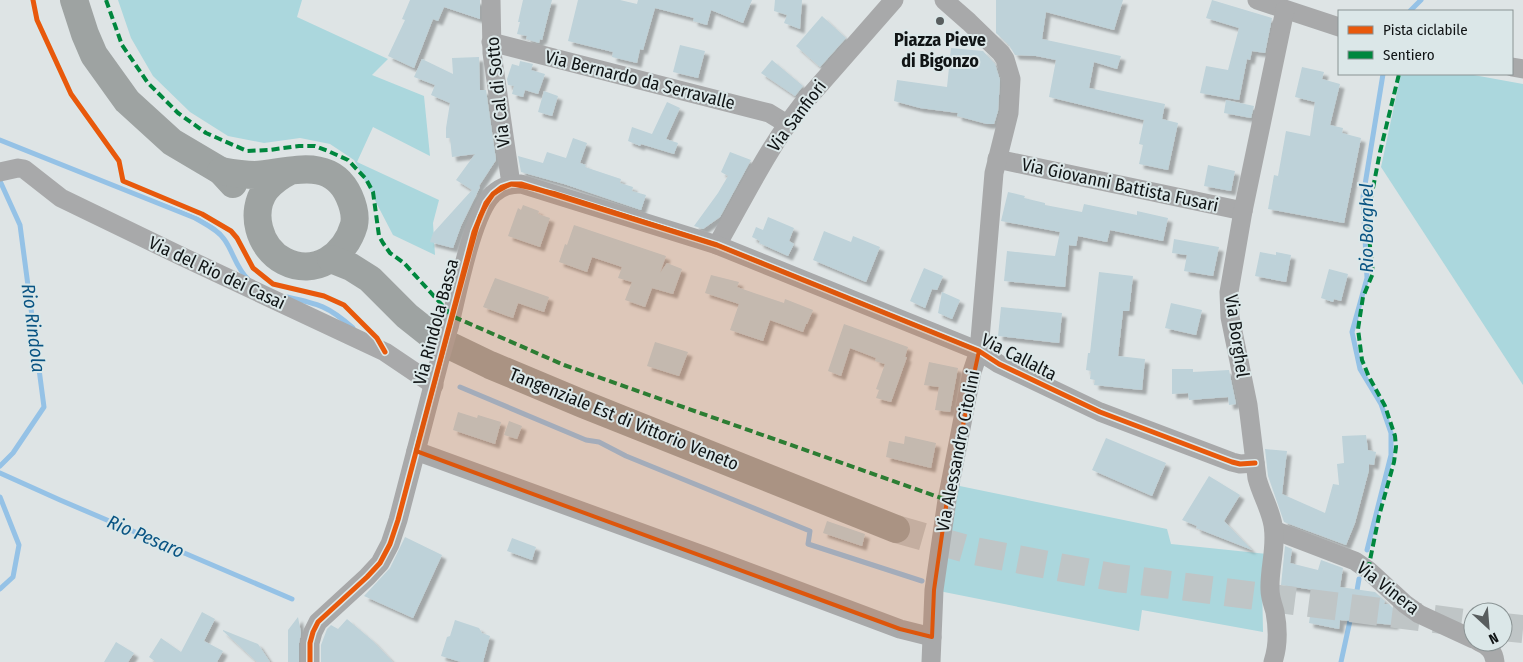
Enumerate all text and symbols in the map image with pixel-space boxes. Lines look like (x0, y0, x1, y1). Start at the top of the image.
legend (1338, 10, 1513, 75)
marker: Piazza Pieve di Bigonzo (934, 15, 946, 27)
text: Pista ciclabile (1383, 21, 1468, 39)
place label: Piazza Pieve di Bigonzo (894, 29, 986, 72)
street label: Via Cal di Sotto (481, 36, 515, 148)
street label: Via Bernardo da Serravalle (543, 46, 737, 114)
text: Sentiero (1383, 46, 1435, 64)
street label: Via Sanfiori (763, 76, 831, 156)
street label: Via Giovanni Battista Fusari (1020, 153, 1220, 217)
water label: Rio Borghel (1355, 183, 1378, 273)
street label: Via del Rio dei Casai (145, 232, 289, 314)
street label: Via Rindola Bassa (409, 256, 463, 388)
water label: Rio Rindola (17, 282, 50, 374)
street label: Via Borghel (1220, 293, 1254, 379)
street label: Via Callalta (978, 329, 1061, 385)
street label: Tangenziale Est di Vittorio Veneto (506, 363, 742, 475)
street label: Via Alessandro Citolini (932, 368, 984, 534)
water label: Rio Pesaro (104, 510, 188, 563)
street label: Via Vinera (1352, 557, 1424, 619)
north arrow (1463, 602, 1513, 652)
text: N (1486, 629, 1501, 648)

